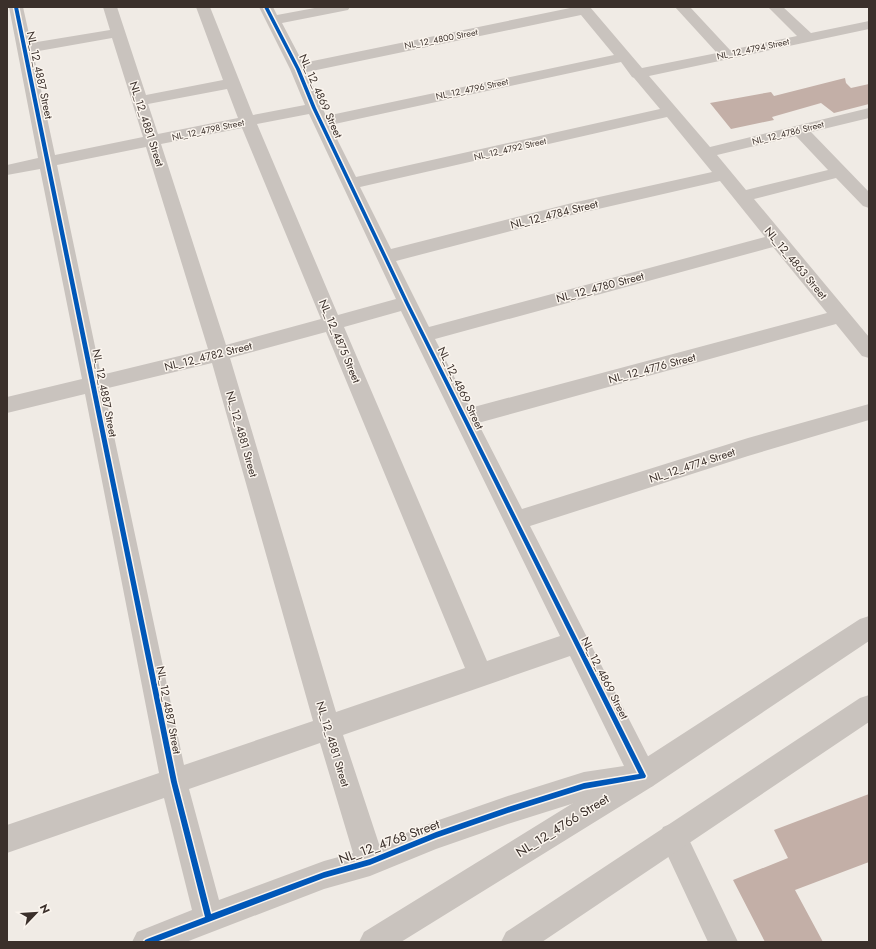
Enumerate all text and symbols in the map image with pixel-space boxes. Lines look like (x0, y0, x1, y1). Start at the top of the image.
street label: NL_12_4800 Street (403, 25, 479, 52)
street label: NL_12_4887 Street (23, 30, 57, 121)
street label: NL_12_4794 Street (715, 34, 791, 63)
street label: NL_12_4869 Street (295, 51, 347, 141)
street label: NL_12_4796 Street (434, 74, 510, 103)
street label: NL_12_4881 Street (126, 79, 168, 169)
street label: NL_12_4798 Street (171, 115, 246, 144)
street label: NL_12_4786 Street (751, 117, 826, 148)
street label: NL_12_4792 Street (473, 134, 548, 163)
street label: NL_12_4784 Street (508, 195, 600, 233)
street label: NL_12_4863 Street (761, 223, 831, 303)
street label: NL_12_4780 Street (554, 268, 646, 306)
street label: NL_12_4875 Street (315, 297, 365, 386)
street label: NL_12_4782 Street (163, 337, 254, 375)
street label: NL_12_4869 Street (434, 344, 488, 432)
street label: NL_12_4887 Street (89, 348, 121, 439)
street label: NL_12_4776 Street (607, 349, 698, 387)
street label: NL_12_4881 Street (222, 389, 262, 479)
street label: NL_12_4774 Street (647, 443, 737, 486)
street label: NL_12_4869 Street (577, 634, 633, 722)
street label: NL_12_4887 Street (153, 665, 185, 756)
street label: NL_12_4881 Street (312, 699, 354, 789)
street label: NL_12_4766 Street (512, 789, 613, 862)
street label: NL_12_4768 Street (336, 814, 443, 869)
north arrow (16, 893, 56, 933)
text: N (36, 901, 54, 916)

